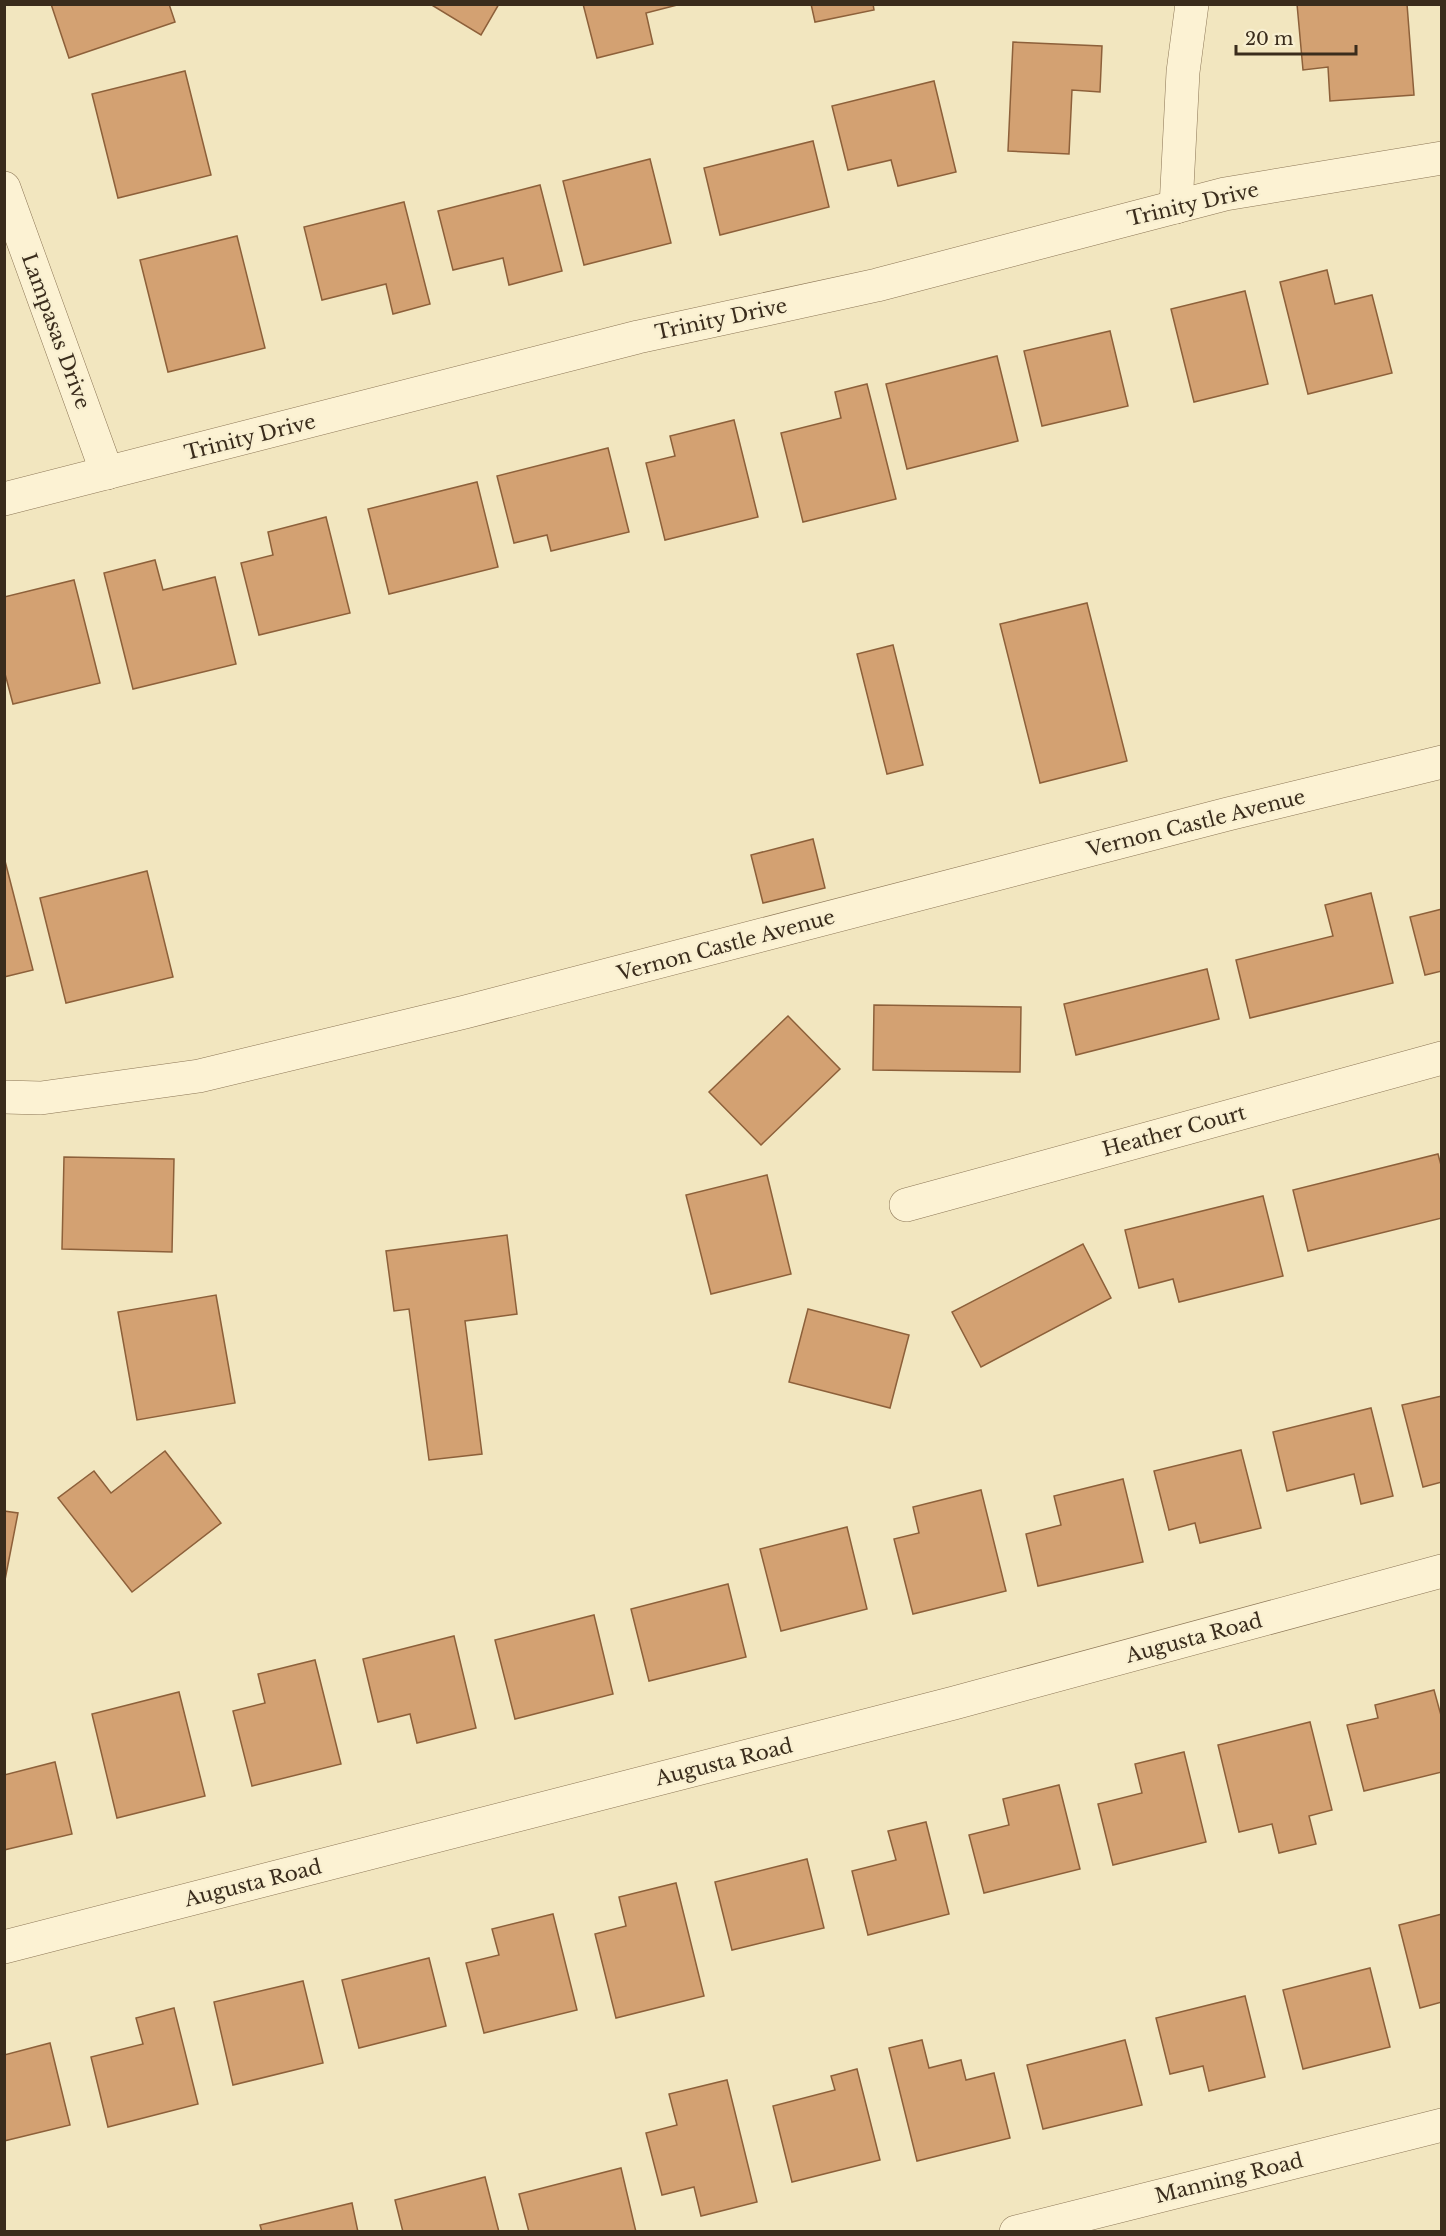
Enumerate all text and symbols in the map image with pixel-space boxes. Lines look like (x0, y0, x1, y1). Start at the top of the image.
scale bar (1236, 18, 1356, 56)
text: 20 m (1245, 28, 1293, 50)
street label: Trinity Drive (1125, 177, 1261, 231)
street label: Lampasas Drive (17, 250, 95, 412)
street label: Trinity Drive (653, 293, 789, 345)
street label: Trinity Drive (182, 409, 318, 465)
street label: Vernon Castle Avenue (1083, 784, 1308, 862)
street label: Vernon Castle Avenue (614, 904, 837, 986)
street label: Heather Court (1100, 1100, 1249, 1162)
street label: Augusta Road (1122, 1608, 1265, 1668)
street label: Augusta Road (652, 1733, 795, 1791)
street label: Augusta Road (181, 1854, 324, 1912)
street label: Manning Road (1152, 2148, 1306, 2208)

